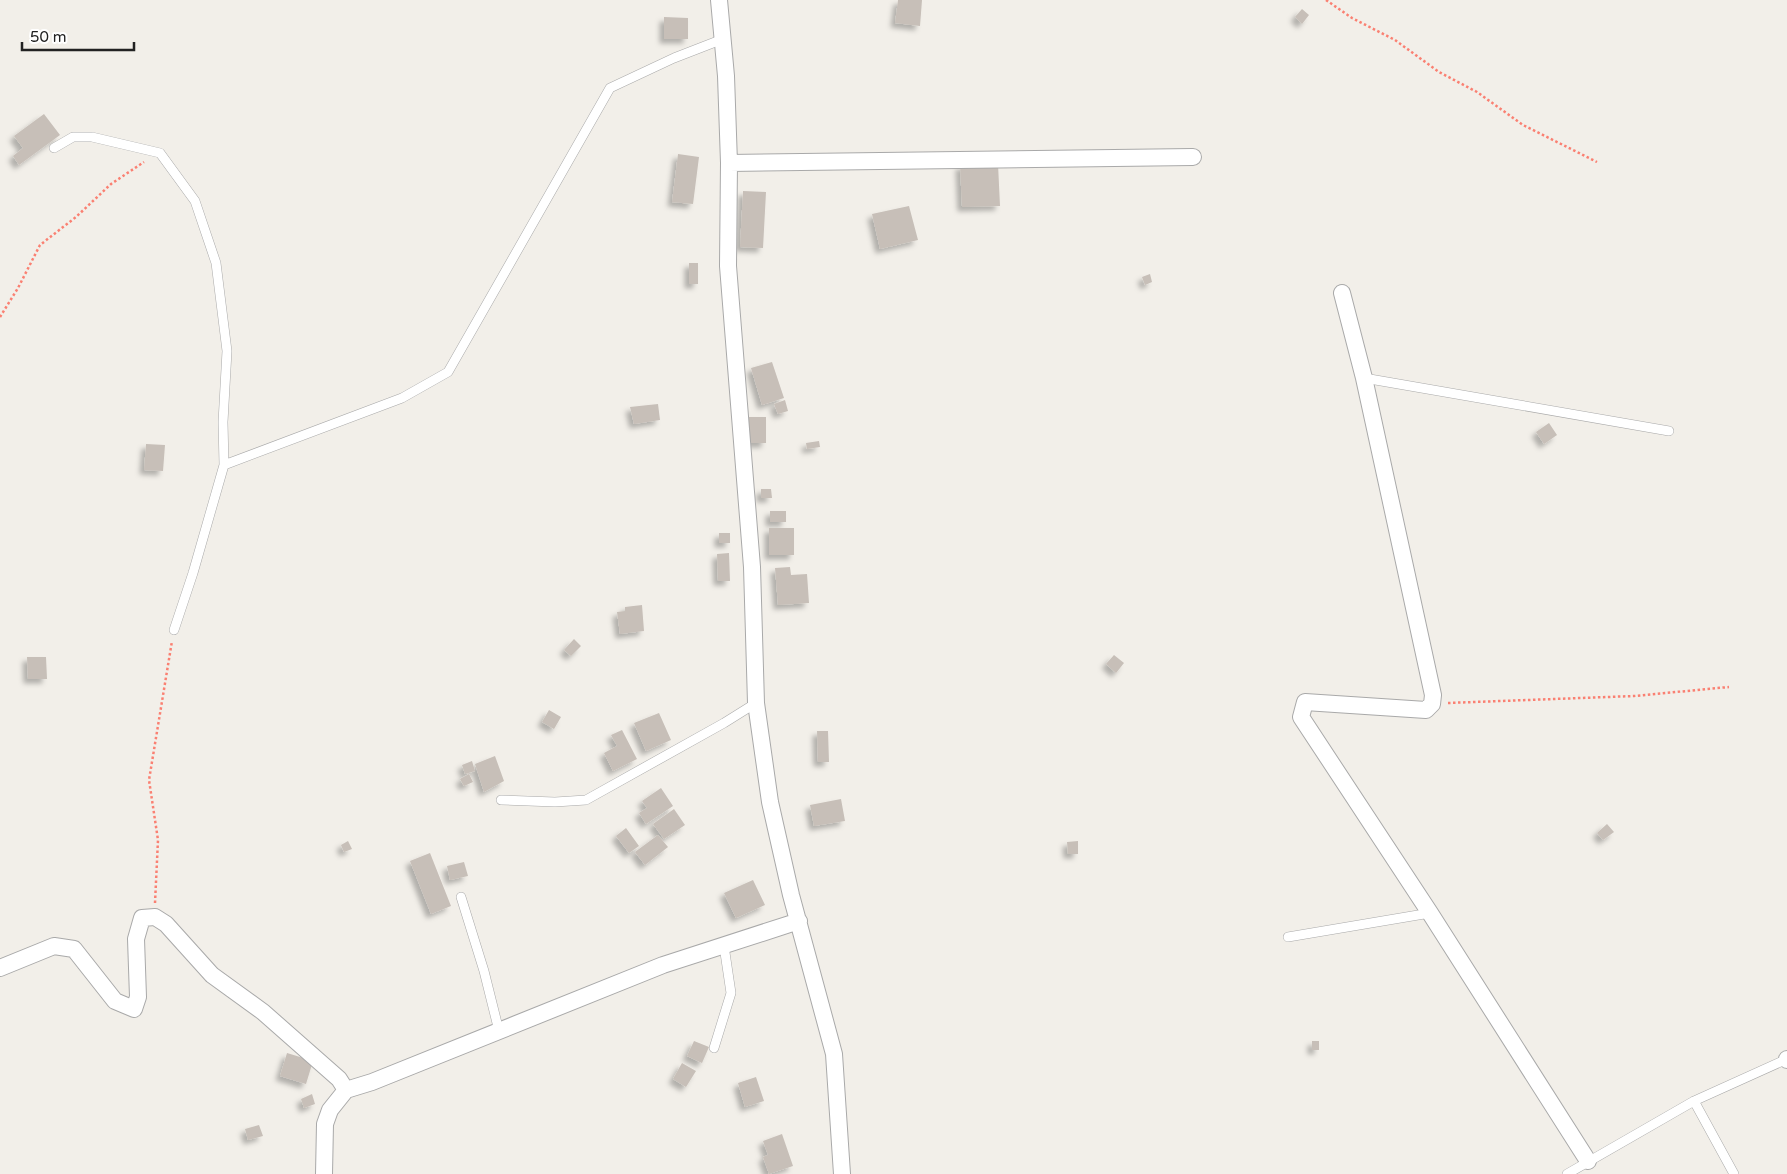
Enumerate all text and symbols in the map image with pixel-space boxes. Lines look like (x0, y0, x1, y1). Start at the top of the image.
scale bar (22, 20, 135, 52)
text: 50 m (30, 28, 67, 46)

